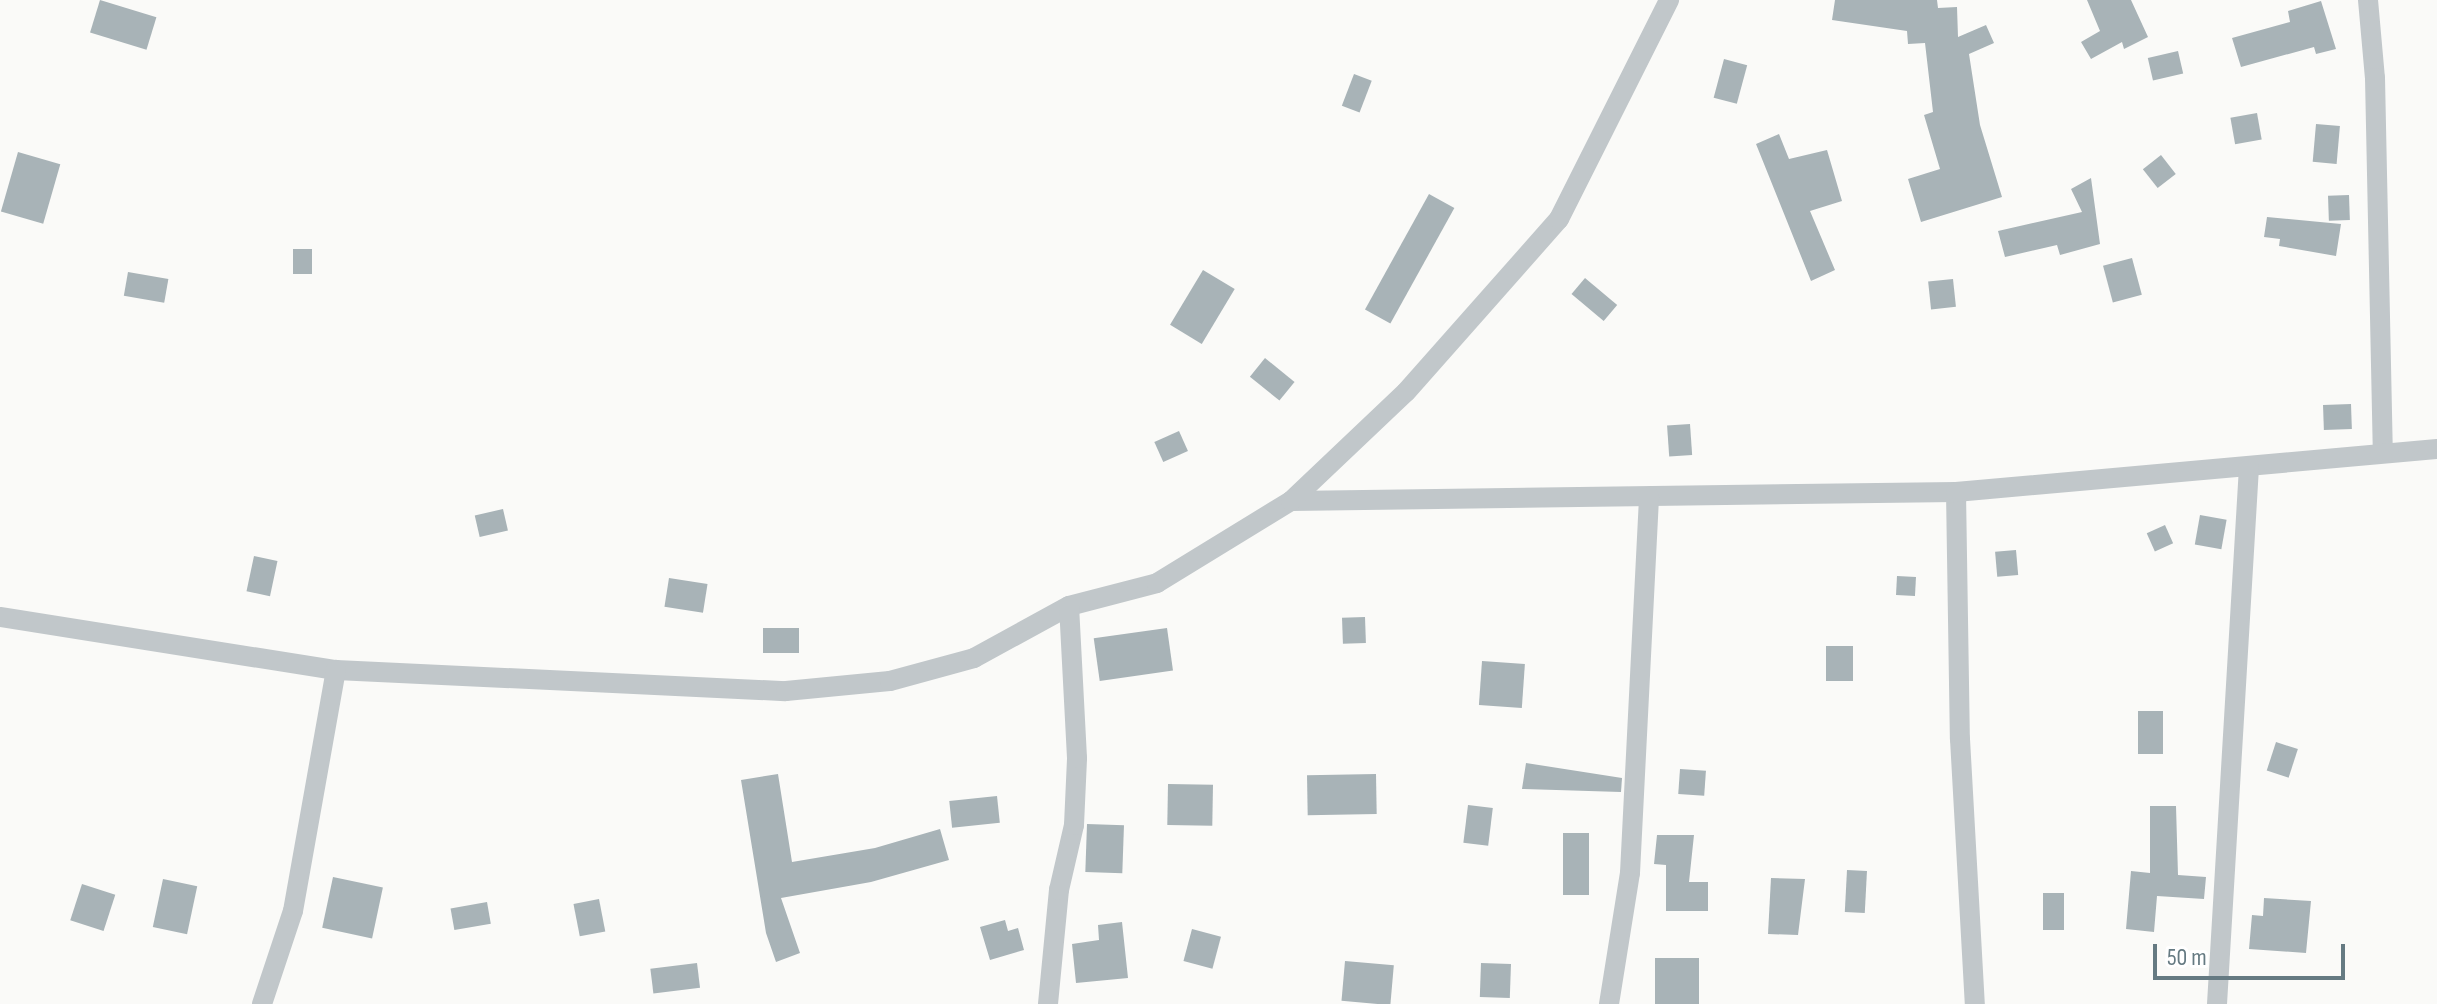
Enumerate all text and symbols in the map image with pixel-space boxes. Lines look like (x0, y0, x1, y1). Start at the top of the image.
scale bar (2157, 928, 2349, 978)
text: 50 m (2167, 943, 2207, 972)

